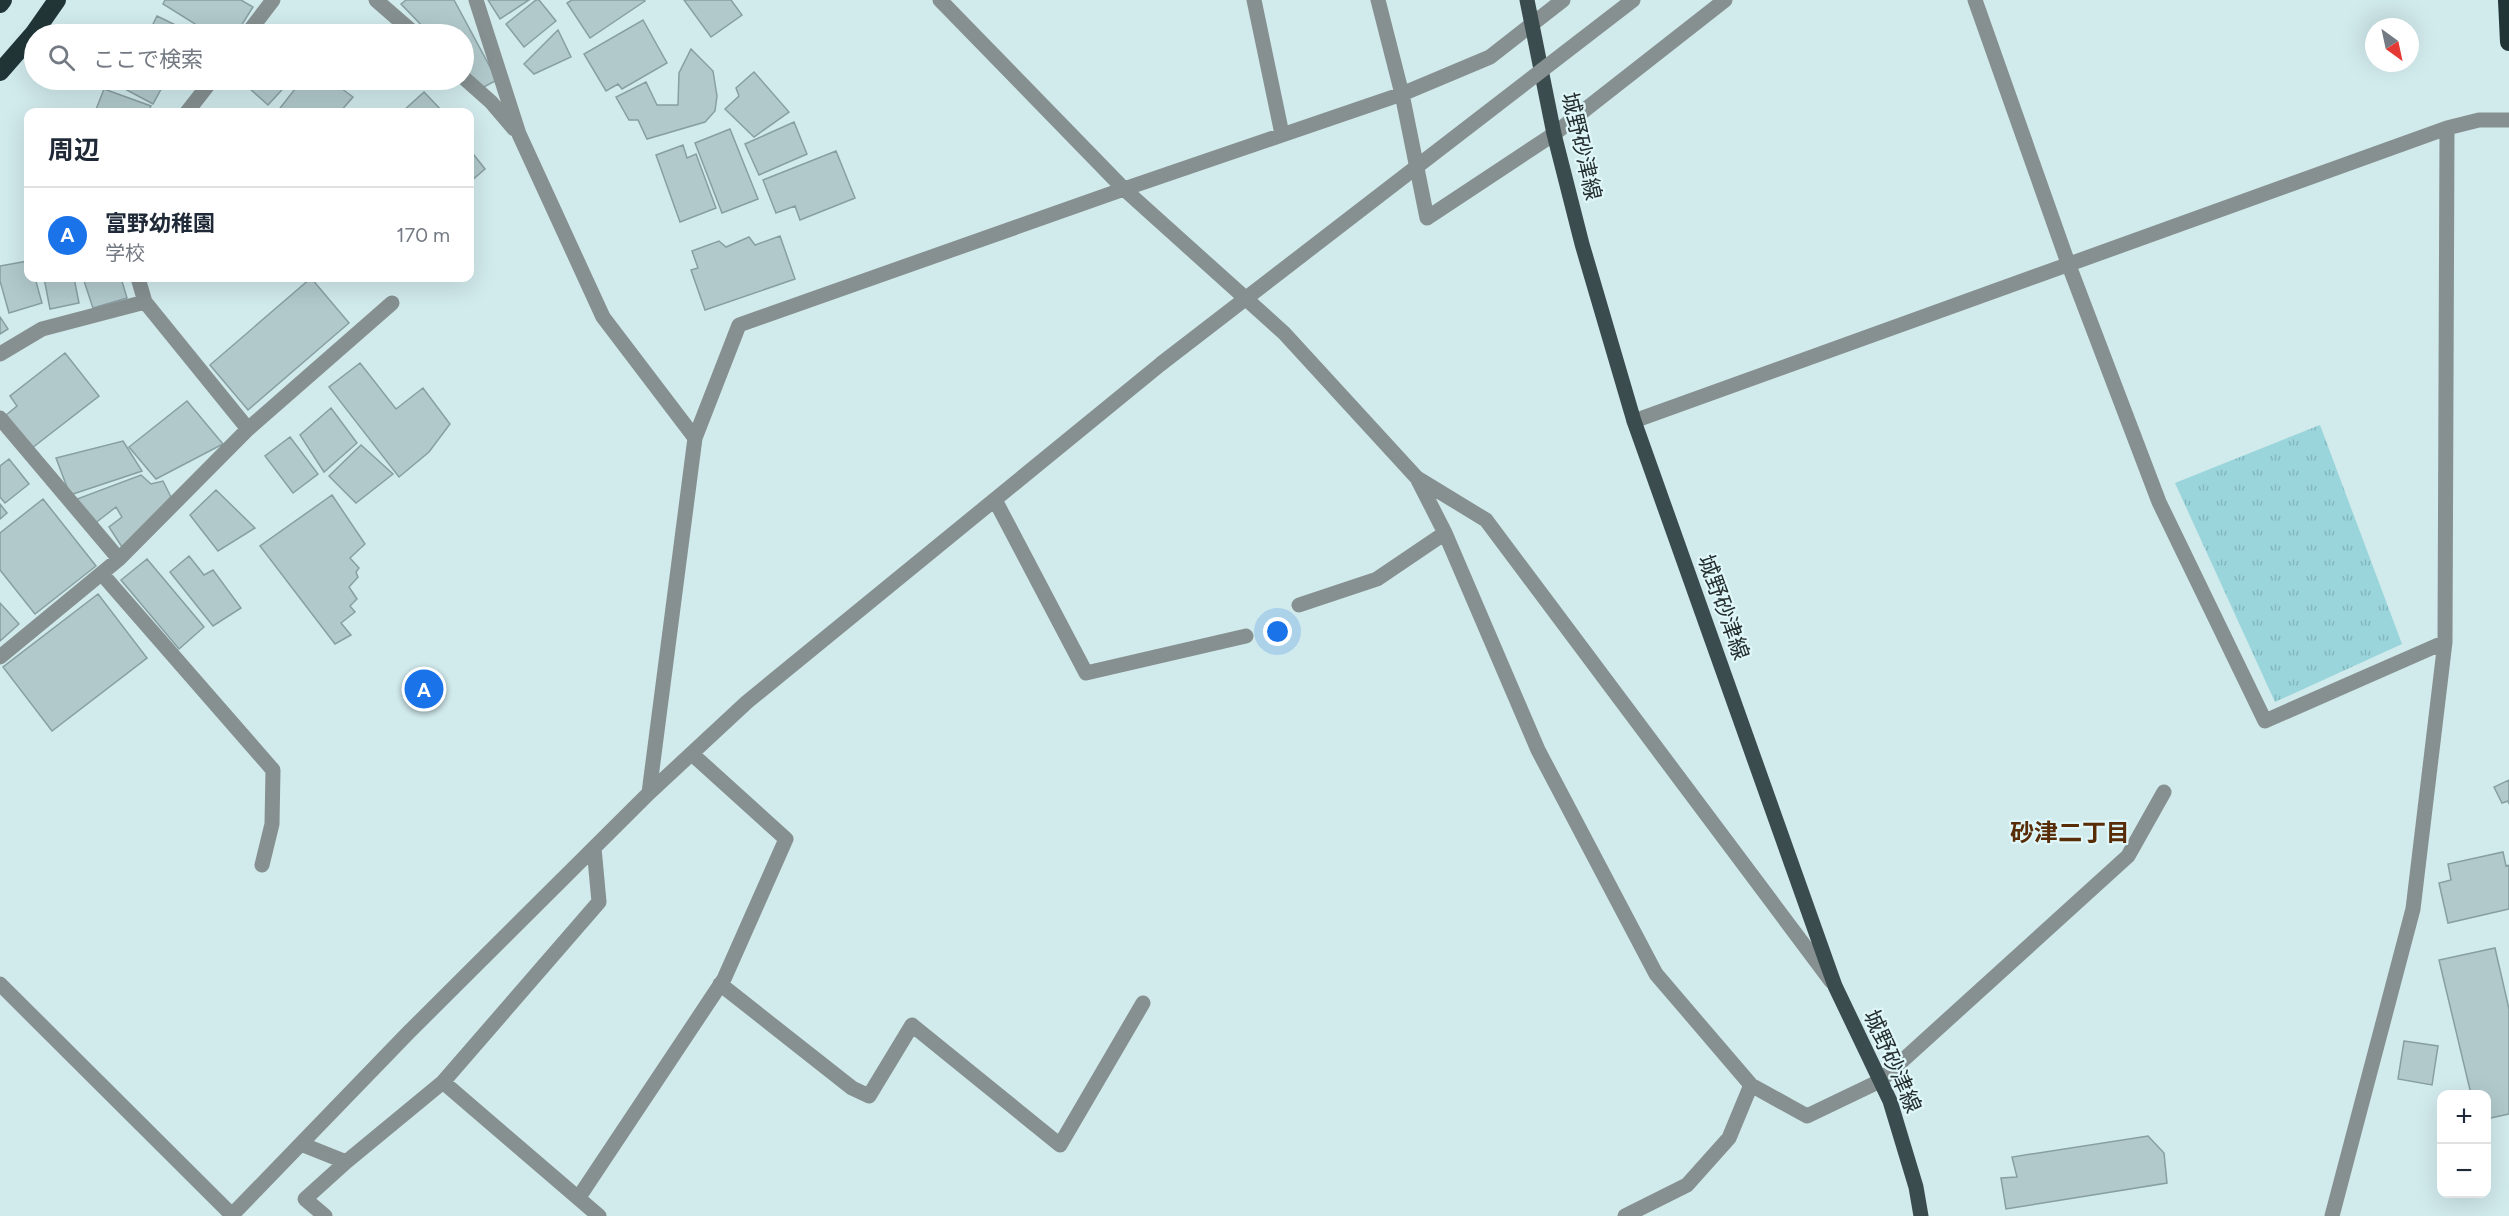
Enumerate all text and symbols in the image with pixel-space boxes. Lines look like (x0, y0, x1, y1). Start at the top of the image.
north arrow (2365, 18, 2419, 72)
search box (24, 24, 474, 90)
icon: search (45, 41, 78, 74)
text: ここで検索 (93, 46, 203, 73)
street label: 城野砂津線 (1556, 89, 1607, 203)
text: 周辺 (48, 134, 100, 166)
text: 富野幼稚園 (105, 210, 215, 237)
text: A (60, 223, 75, 247)
text: 170 m (396, 223, 450, 247)
text: 学校 (105, 241, 145, 265)
street label: 城野砂津線 (1692, 551, 1755, 663)
your location (1263, 617, 1292, 646)
pin: A (404, 666, 444, 712)
district label: 砂津二丁目 (2010, 818, 2130, 847)
street label: 城野砂津線 (1858, 1005, 1927, 1117)
map controls (2437, 1090, 2491, 1198)
button: + (2437, 1090, 2491, 1144)
button: − (2437, 1144, 2491, 1198)

